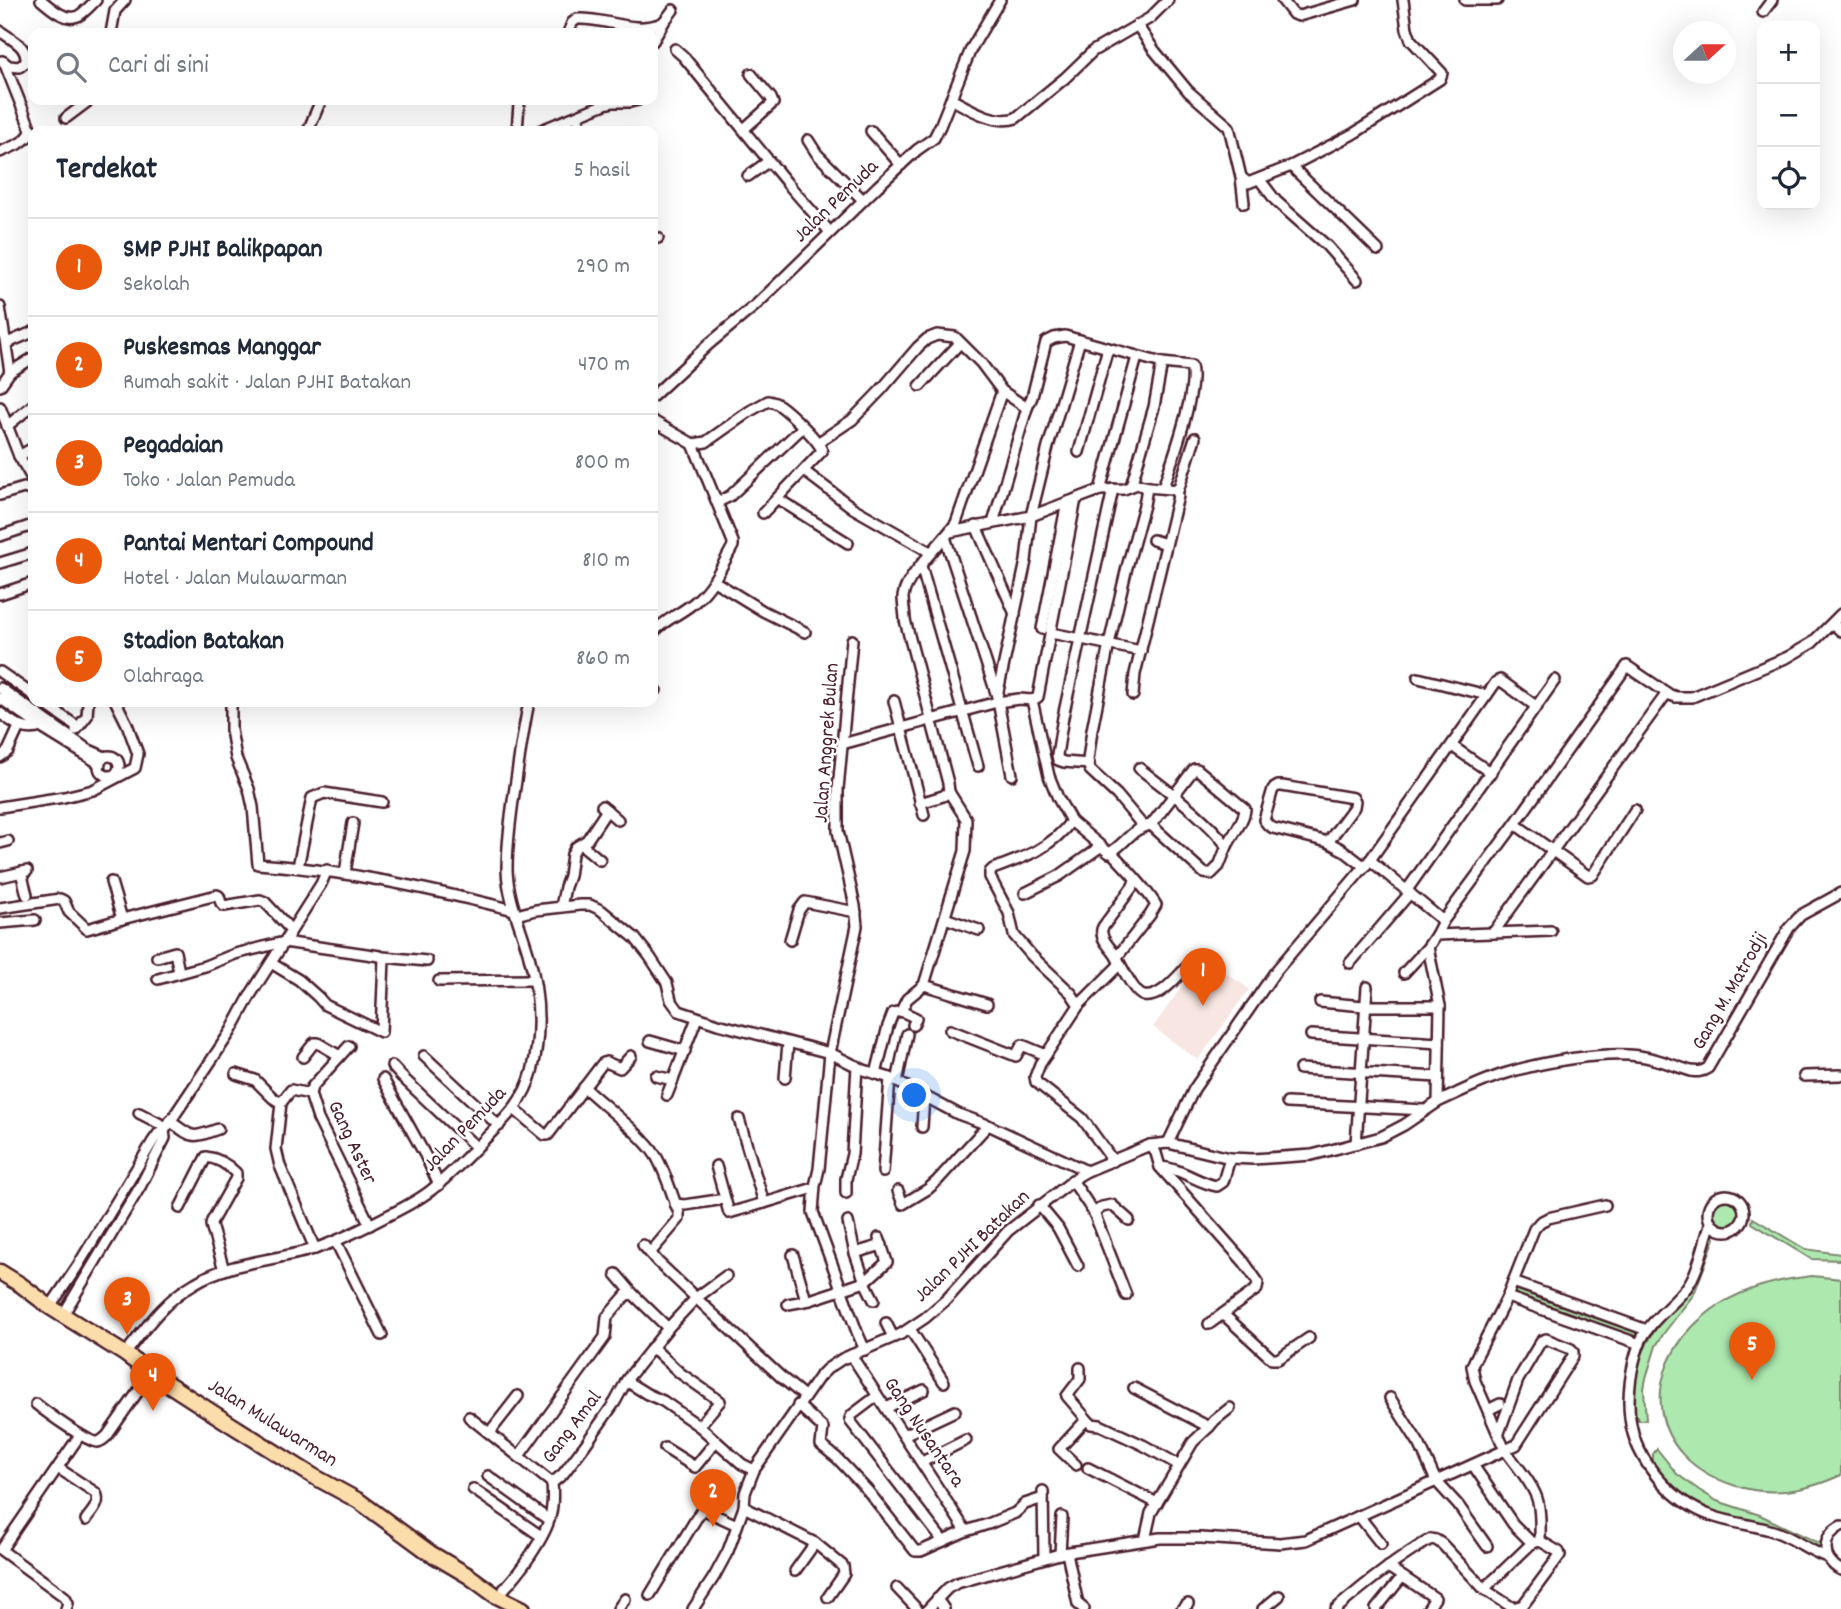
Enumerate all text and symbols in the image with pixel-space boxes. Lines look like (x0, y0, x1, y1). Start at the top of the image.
north arrow (1673, 21, 1736, 84)
map controls (1757, 21, 1820, 210)
button: + (1757, 21, 1820, 84)
search box (28, 28, 658, 105)
icon: search (52, 48, 90, 86)
text: Cari di sini (108, 48, 209, 85)
button: − (1757, 84, 1820, 147)
button: locate (1757, 147, 1820, 210)
text: Terdekat (56, 150, 157, 193)
street label: Jalan Pemuda (787, 153, 887, 251)
text: 5 hasil (573, 155, 630, 188)
text: SMP PJHI Balikpapan (123, 232, 323, 269)
text: 1 (76, 251, 82, 284)
text: 290 m (576, 251, 630, 284)
text: Sekolah (123, 269, 190, 302)
text: Puskesmas Manggar (123, 330, 321, 367)
text: 2 (74, 349, 84, 382)
text: 470 m (578, 349, 630, 382)
text: Rumah sakit · Jalan PJHI Batakan (123, 367, 411, 400)
text: Pegadaian (123, 428, 223, 465)
text: 3 (74, 447, 84, 480)
text: 800 m (575, 447, 630, 480)
text: Toko · Jalan Pemuda (123, 465, 295, 498)
text: Pantai Mentari Compound (123, 526, 374, 563)
text: 4 (74, 545, 84, 578)
text: 810 m (582, 545, 630, 578)
text: Hotel · Jalan Mulawarman (123, 563, 347, 596)
text: Stadion Batakan (123, 624, 284, 661)
text: 5 (74, 643, 84, 676)
text: 860 m (576, 643, 630, 676)
text: Olahraga (123, 661, 203, 694)
street label: Jalan Anggrek Bulan (807, 662, 849, 824)
street label: Gang M. Matrodji (1685, 928, 1777, 1056)
pin: 1 (1180, 948, 1226, 1006)
your location (897, 1078, 931, 1112)
street label: Jalan Pemuda (417, 1080, 515, 1180)
street label: Gang Aster (319, 1096, 384, 1190)
street label: Jalan PJHI Batakan (908, 1184, 1038, 1310)
pin: 3 (104, 1277, 150, 1335)
pin: 5 (1729, 1322, 1775, 1380)
pin: 4 (130, 1353, 176, 1411)
street label: Jalan Mulawarman (201, 1372, 343, 1476)
street label: Gang Nusantara (875, 1372, 972, 1495)
street label: Gang Amal (535, 1385, 611, 1471)
pin: 2 (690, 1469, 736, 1527)

